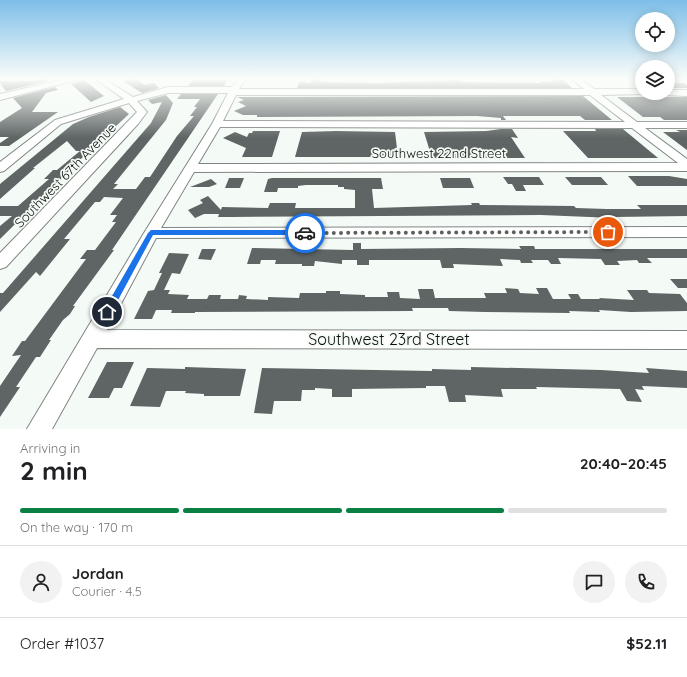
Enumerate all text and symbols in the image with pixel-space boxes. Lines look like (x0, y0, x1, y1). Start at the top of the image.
map controls (635, 12, 675, 100)
button: locate (635, 12, 675, 52)
button: layers (635, 60, 675, 100)
street label: Southwest 67th Avenue (11, 119, 119, 231)
street label: Southwest 22nd Street (372, 145, 506, 161)
courier (285, 213, 325, 253)
pin (591, 215, 625, 249)
icon: bag (597, 221, 619, 243)
icon: car (294, 222, 316, 244)
pin (90, 295, 124, 329)
icon: home (96, 301, 118, 323)
street label: Southwest 23rd Street (308, 329, 470, 349)
text: Arriving in (20, 440, 80, 456)
text: 2 min (20, 454, 88, 487)
text: 20:40–20:45 (580, 454, 667, 473)
text: On the way · 170 m (20, 519, 133, 535)
button: person (20, 561, 62, 603)
button: chat (573, 561, 615, 603)
button: phone (625, 561, 667, 603)
text: Jordan (72, 564, 124, 583)
text: Courier · 4.5 (72, 583, 142, 599)
text: Order #1037 (20, 634, 104, 653)
text: $52.11 (626, 634, 667, 653)

